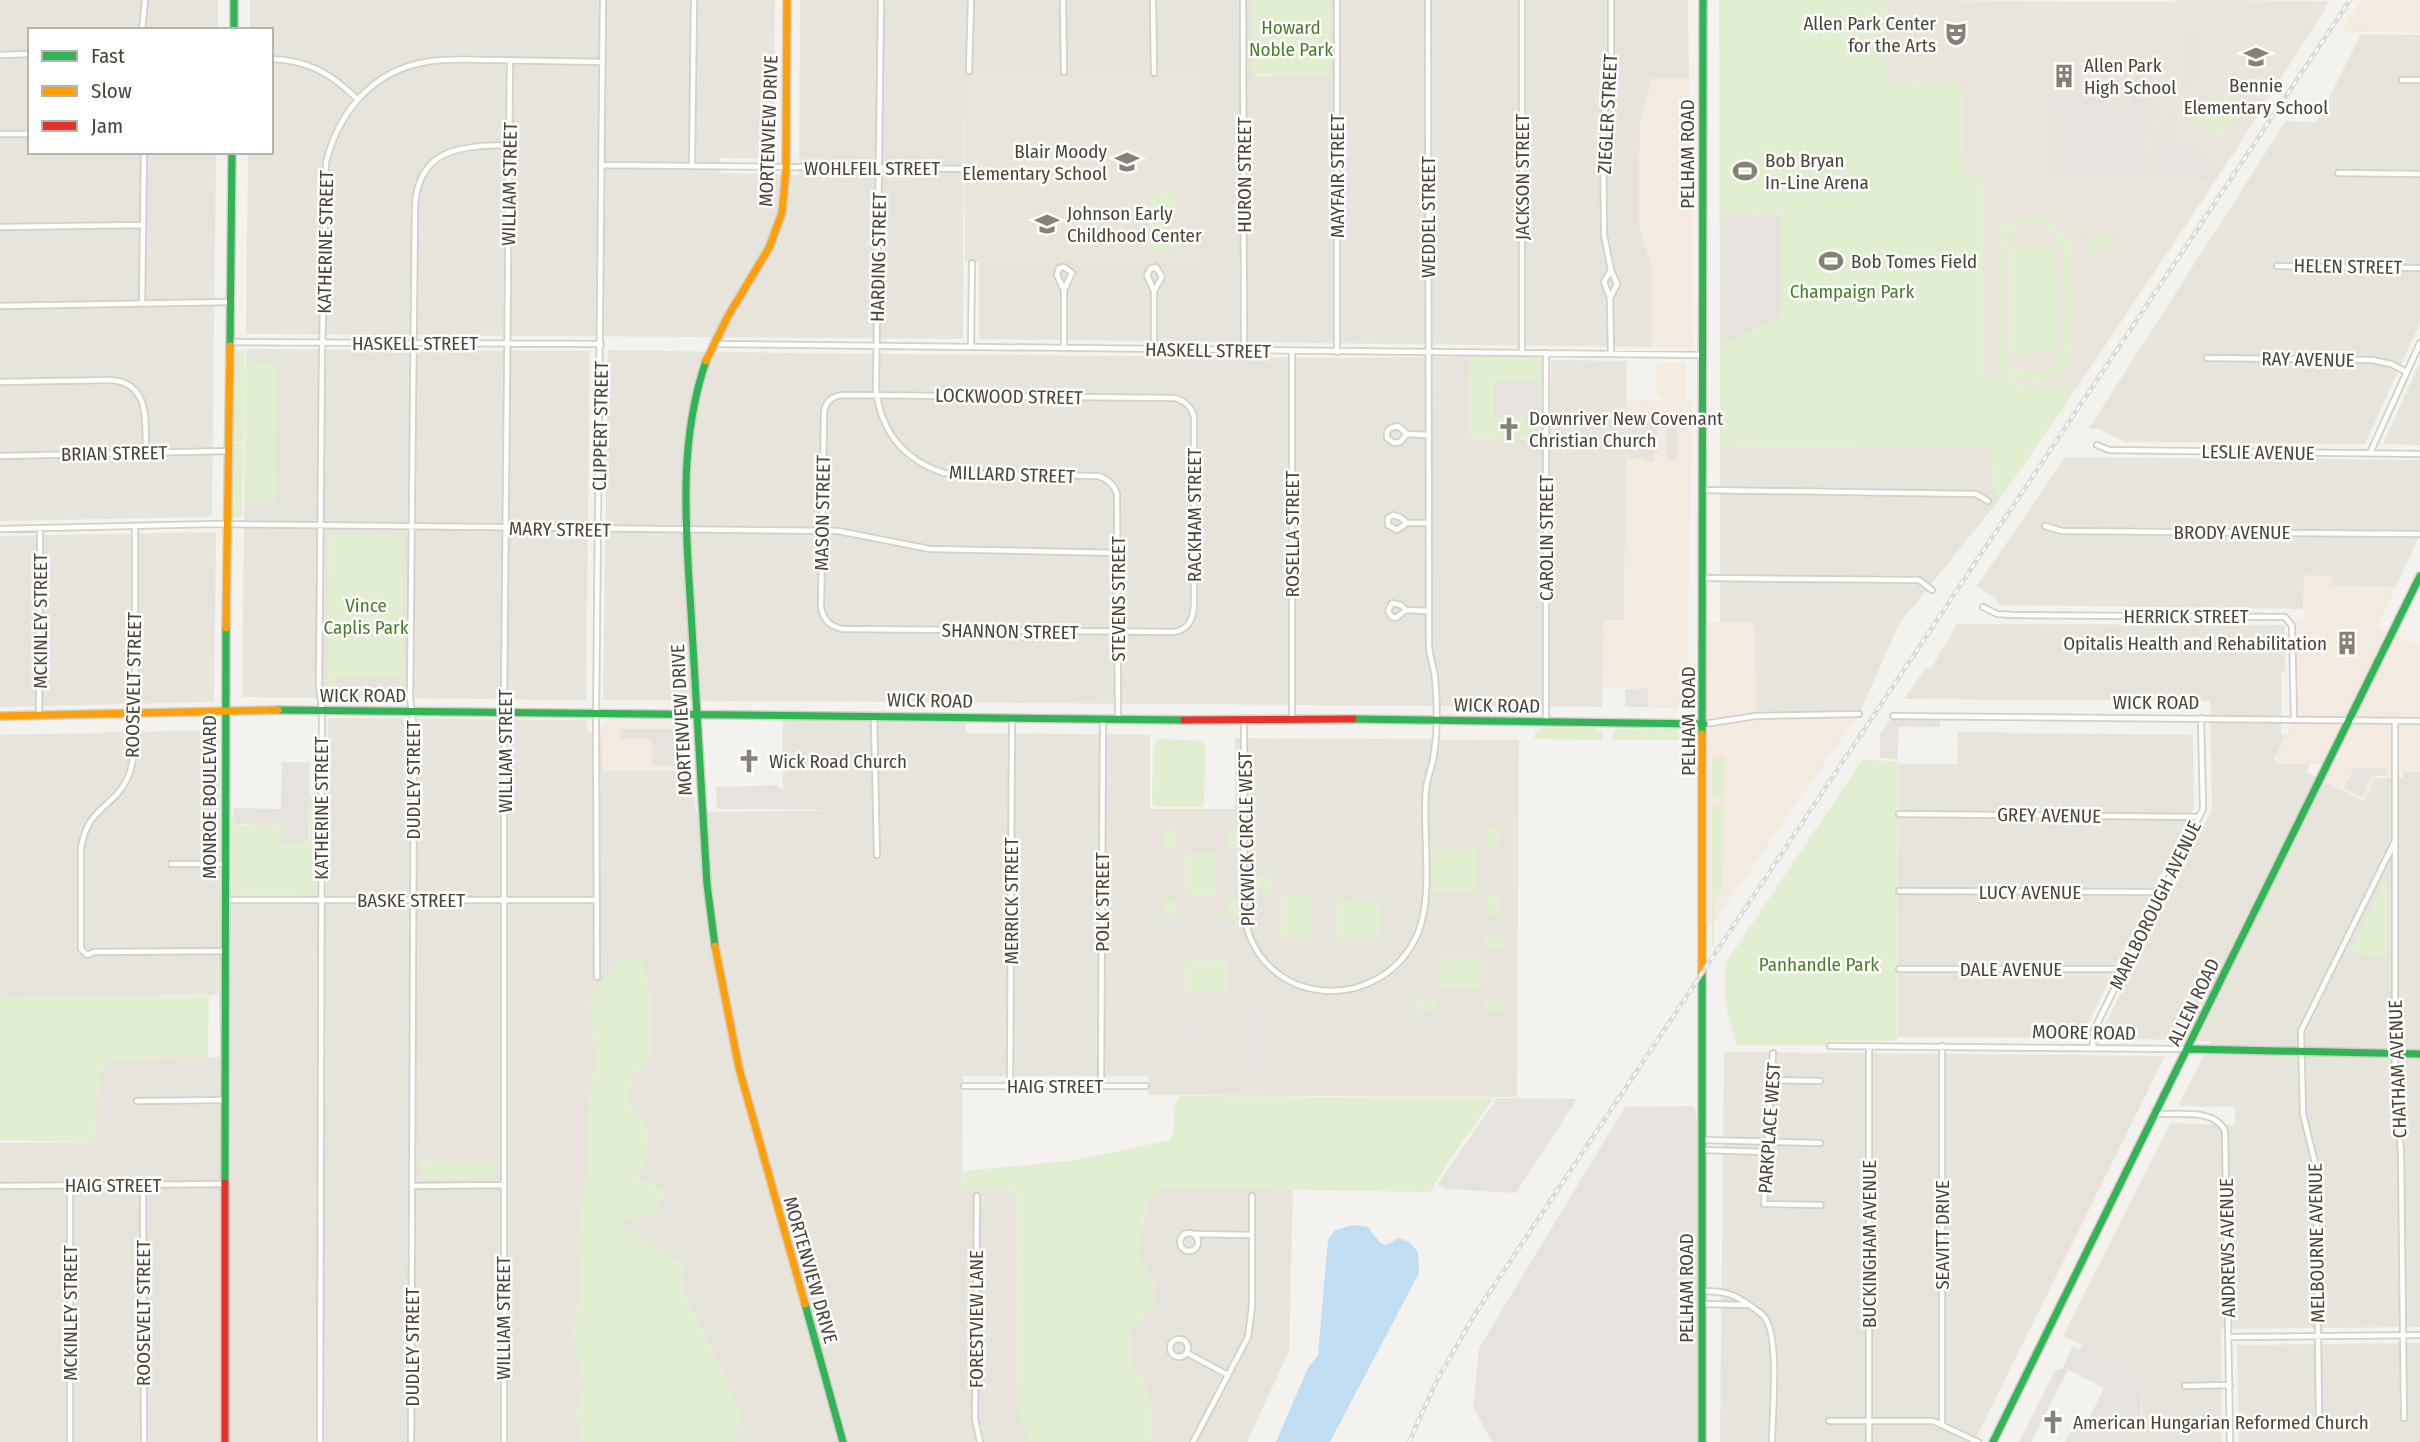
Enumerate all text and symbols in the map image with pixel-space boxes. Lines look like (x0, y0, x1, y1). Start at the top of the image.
place label: Allen Park Center for the Arts (1803, 12, 1936, 57)
park label: Howard Noble Park (1249, 16, 1333, 61)
theatre icon: Allen Park Center for the Arts (1942, 20, 1970, 48)
legend (28, 28, 273, 154)
text: Fast (91, 43, 125, 69)
school or university icon: Bennie Elementary School (2242, 43, 2270, 71)
street label: ZIEGLER STREET (1593, 53, 1622, 175)
place label: Allen Park High School (2084, 54, 2176, 99)
street label: MORTENVIEW DRIVE (754, 55, 783, 207)
building icon: Allen Park High School (2050, 62, 2078, 90)
place label: Bennie Elementary School (2184, 74, 2328, 119)
text: Slow (91, 78, 132, 104)
street label: PELHAM ROAD (1676, 99, 1699, 209)
text: Jam (91, 113, 123, 139)
street label: JACKSON STREET (1511, 113, 1534, 240)
street label: MAYFAIR STREET (1326, 114, 1349, 238)
street label: HURON STREET (1233, 117, 1256, 233)
street label: WILLIAM STREET (497, 122, 522, 246)
place label: Blair Moody Elementary School (962, 140, 1108, 185)
school or university icon: Blair Moody Elementary School (1113, 148, 1141, 176)
place label: Bob Bryan In-Line Arena (1765, 149, 1869, 194)
street label: WEDDEL STREET (1417, 156, 1440, 278)
street label: WOHLFEIL STREET (804, 157, 940, 180)
sports icon: Bob Bryan In-Line Arena (1731, 157, 1759, 185)
street label: KATHERINE STREET (313, 170, 338, 314)
street label: HARDING STREET (866, 192, 891, 322)
place label: Johnson Early Childhood Center (1067, 202, 1202, 247)
school or university icon: Johnson Early Childhood Center (1033, 210, 1061, 238)
sports icon: Bob Tomes Field (1817, 247, 1845, 275)
place label: Bob Tomes Field (1851, 250, 1977, 273)
street label: HELEN STREET (2294, 254, 2403, 279)
park label: Champaign Park (1790, 280, 1914, 303)
street label: HASKELL STREET (352, 332, 478, 355)
street label: HASKELL STREET (1145, 338, 1271, 363)
street label: RAY AVENUE (2261, 347, 2355, 372)
street label: CLIPPERT STREET (588, 361, 613, 491)
street label: LOCKWOOD STREET (935, 384, 1083, 409)
place label: Downriver New Covenant Christian Church (1529, 407, 1724, 452)
church icon: Downriver New Covenant Christian Church (1495, 415, 1523, 443)
street label: LESLIE AVENUE (2201, 440, 2315, 465)
street label: BRIAN STREET (61, 441, 168, 466)
street label: RACKHAM STREET (1183, 448, 1206, 582)
street label: MASON STREET (810, 455, 835, 571)
street label: MILLARD STREET (949, 461, 1076, 488)
street label: ROSELLA STREET (1281, 471, 1304, 597)
street label: CAROLIN STREET (1535, 475, 1558, 601)
street label: MARY STREET (509, 517, 611, 542)
street label: BRODY AVENUE (2174, 521, 2290, 544)
street label: STEVENS STREET (1107, 536, 1130, 662)
street label: MCKINLEY STREET (29, 553, 52, 689)
park label: Vince Caplis Park (323, 594, 409, 639)
street label: HERRICK STREET (2123, 605, 2249, 628)
street label: ROOSEVELT STREET (121, 612, 146, 758)
street label: SHANNON STREET (941, 619, 1079, 644)
building icon: Opitalis Health and Rehabilitation (2333, 629, 2361, 657)
place label: Opitalis Health and Rehabilitation (2063, 632, 2327, 655)
street label: MORTENVIEW DRIVE (666, 644, 697, 796)
street label: PELHAM ROAD (1677, 666, 1700, 776)
street label: WICK ROAD (320, 684, 406, 707)
street label: WICK ROAD (887, 688, 973, 713)
street label: WILLIAM STREET (494, 689, 517, 813)
street label: WICK ROAD (2113, 691, 2199, 714)
street label: WICK ROAD (1454, 693, 1540, 718)
street label: MONROE BOULEVARD (198, 715, 221, 879)
street label: DUDLEY STREET (402, 720, 425, 840)
street label: KATHERINE STREET (310, 736, 333, 880)
church icon: Wick Road Church (735, 747, 763, 775)
place label: Wick Road Church (769, 750, 907, 773)
street label: PICKWICK CIRCLE WEST (1233, 751, 1260, 927)
street label: GREY AVENUE (1997, 803, 2101, 828)
street label: MARLBOROUGH AVENUE (2105, 817, 2206, 993)
street label: MERRICK STREET (1000, 837, 1023, 965)
street label: POLK STREET (1091, 852, 1114, 952)
street label: LUCY AVENUE (1979, 881, 2081, 904)
street label: BASKE STREET (357, 889, 465, 912)
park label: Panhandle Park (1759, 953, 1879, 976)
street label: ALLEN ROAD (2162, 955, 2225, 1050)
street label: DALE AVENUE (1960, 958, 2062, 981)
street label: CHATHAM AVENUE (2384, 999, 2411, 1139)
street label: MOORE ROAD (2032, 1020, 2136, 1045)
street label: PARKPLACE WEST (1753, 1062, 1786, 1194)
street label: HAIG STREET (1007, 1075, 1104, 1098)
street label: BUCKINGHAM AVENUE (1858, 1160, 1881, 1328)
street label: MELBOURNE AVENUE (2304, 1163, 2329, 1323)
street label: HAIG STREET (65, 1174, 162, 1197)
street label: ANDREWS AVENUE (2215, 1178, 2240, 1318)
street label: SEAVITT DRIVE (1931, 1180, 1954, 1290)
street label: MORTENVIEW DRIVE (779, 1194, 843, 1346)
street label: PELHAM ROAD (1675, 1233, 1698, 1343)
street label: ROOSEVELT STREET (132, 1240, 155, 1386)
street label: MCKINLEY STREET (59, 1245, 82, 1381)
street label: FORESTVIEW LANE (965, 1250, 988, 1388)
street label: WILLIAM STREET (492, 1256, 515, 1380)
street label: DUDLEY STREET (401, 1287, 424, 1407)
church icon: American Hungarian Reformed Church (2039, 1408, 2067, 1436)
place label: American Hungarian Reformed Church (2073, 1411, 2369, 1434)

